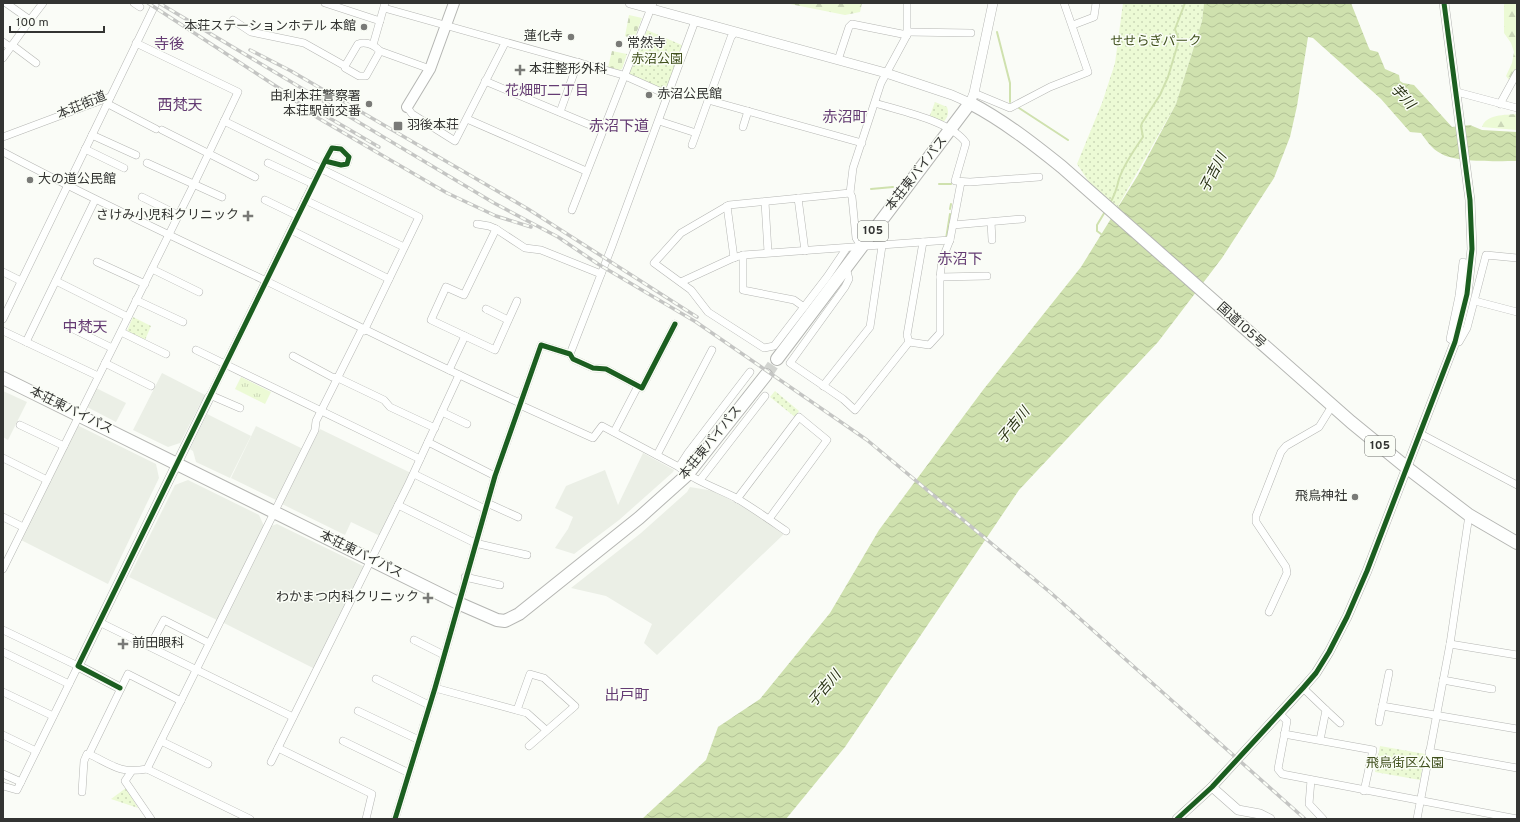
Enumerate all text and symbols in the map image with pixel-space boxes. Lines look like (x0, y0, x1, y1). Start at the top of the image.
scale bar (10, 8, 104, 34)
text: 100 m (16, 15, 49, 31)
place label: 本荘ステーションホテル 本館 (184, 19, 356, 35)
marker: 本荘ステーションホテル 本館 (359, 22, 369, 32)
place label: 蓮化寺 (524, 29, 563, 45)
marker: 蓮化寺 (566, 32, 576, 42)
park label: せせらぎパーク (1110, 33, 1202, 50)
place label: 常然寺 (627, 35, 666, 52)
district label: 寺後 (154, 36, 184, 55)
marker: 常然寺 (614, 39, 624, 49)
park label: 赤沼公園 (631, 52, 683, 68)
place label: 本荘整形外科 (529, 61, 607, 78)
marker: 本荘整形外科 (514, 64, 526, 76)
water label: 芋川 (1386, 81, 1419, 114)
district label: 花畑町二丁目 (505, 83, 589, 100)
place label: 赤沼公民館 (657, 87, 722, 103)
street label: 本荘街道 (55, 88, 109, 124)
place label: 由利本荘警察署 本荘駅前交番 (270, 89, 361, 120)
marker: 赤沼公民館 (644, 90, 654, 100)
district label: 西梵天 (157, 97, 203, 116)
marker: 由利本荘警察署 本荘駅前交番 (364, 99, 374, 109)
district label: 赤沼町 (822, 109, 868, 128)
place label: 羽後本荘 (407, 118, 459, 134)
district label: 赤沼下道 (589, 118, 649, 137)
marker: 羽後本荘 (392, 120, 404, 132)
street label: 本荘東バイパス (883, 133, 951, 215)
water label: 子吉川 (1197, 149, 1232, 196)
place label: 大の道公民館 (38, 172, 116, 188)
marker: 大の道公民館 (25, 175, 35, 185)
place label: さけみ小児科クリニック (96, 208, 239, 224)
marker: さけみ小児科クリニック (242, 210, 254, 222)
road number: 105 (858, 221, 888, 241)
district label: 赤沼下 (937, 251, 983, 270)
street label: 国道105号 (1213, 300, 1269, 352)
district label: 中梵天 (62, 319, 108, 338)
street label: 本荘東バイパス (27, 384, 115, 438)
street label: 本荘東バイパス (676, 403, 746, 483)
water label: 子吉川 (994, 403, 1035, 448)
road number: 105 (1365, 436, 1395, 456)
place label: 飛鳥神社 (1295, 489, 1347, 505)
marker: 飛鳥神社 (1350, 492, 1360, 502)
street label: 本荘東バイパス (317, 528, 405, 582)
place label: わかまつ内科クリニック (276, 590, 419, 606)
marker: わかまつ内科クリニック (422, 592, 434, 604)
place label: 前田眼科 (132, 635, 184, 652)
marker: 前田眼科 (117, 638, 129, 650)
water label: 子吉川 (805, 666, 846, 711)
district label: 出戸町 (604, 687, 650, 706)
park label: 飛鳥街区公園 (1366, 756, 1444, 772)

